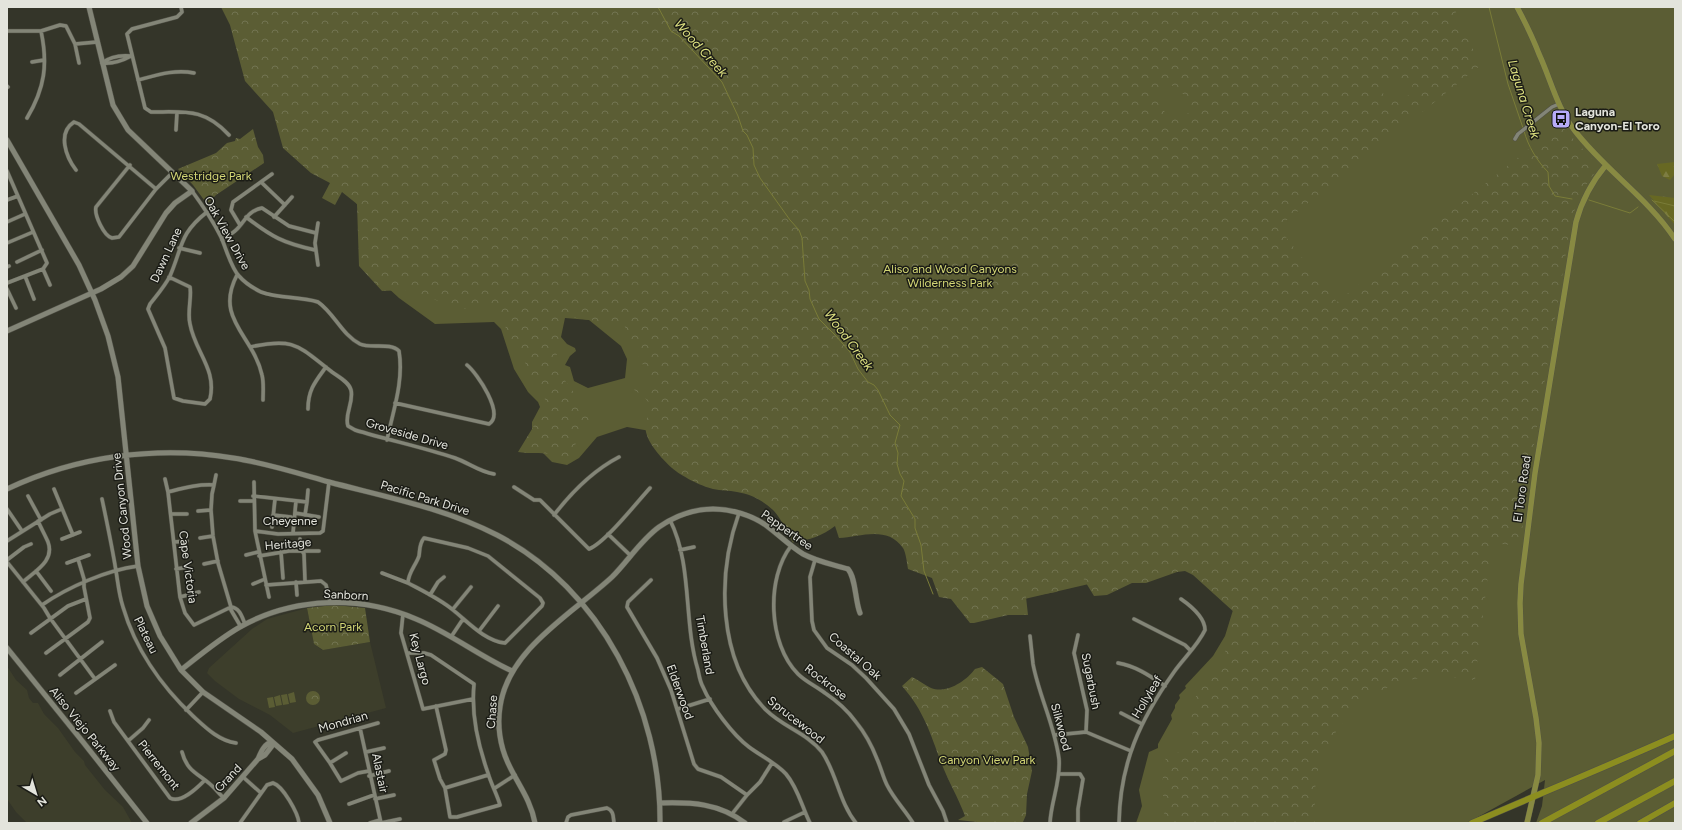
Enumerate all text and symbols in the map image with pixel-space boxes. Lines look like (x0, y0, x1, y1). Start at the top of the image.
water label: Wood Creek (671, 16, 731, 80)
water label: Laguna Creek (1505, 58, 1543, 141)
place label: Laguna Canyon-El Toro (1575, 105, 1660, 133)
bus stop icon: Laguna Canyon-El Toro (1550, 108, 1572, 130)
park label: Westridge Park (171, 169, 252, 183)
street label: Oak View Drive (201, 194, 253, 273)
street label: Dawn Lane (147, 225, 185, 285)
park label: Aliso and Wood Canyons Wilderness Park (883, 262, 1017, 290)
water label: Wood Creek (821, 307, 877, 374)
street label: Groveside Drive (364, 416, 450, 453)
street label: Wood Canyon Drive (109, 452, 135, 560)
street label: El Toro Road (1510, 455, 1534, 523)
street label: Pacific Park Drive (379, 478, 472, 518)
street label: Peppertree (758, 507, 816, 553)
street label: Cheyenne (263, 514, 318, 528)
street label: Cape Victoria (176, 530, 200, 604)
street label: Heritage (264, 535, 312, 553)
street label: Sanborn (323, 587, 369, 603)
street label: Plateau (131, 614, 161, 656)
street label: Timberland (693, 614, 717, 676)
park label: Acorn Park (304, 620, 362, 634)
street label: Coastal Oak (826, 629, 884, 683)
street label: Key Largo (406, 631, 434, 687)
street label: Sugarbush (1079, 652, 1103, 711)
street label: Rockrose (802, 661, 850, 703)
street label: Elderwood (664, 663, 696, 721)
street label: Hollyleaf (1129, 673, 1165, 721)
street label: Aliso Viejo Parkway (47, 684, 124, 774)
street label: Sprucewood (765, 693, 827, 747)
street label: Chase (484, 694, 500, 729)
street label: Silkwood (1048, 702, 1074, 752)
street label: Mondrian (317, 708, 369, 736)
street label: Pierremont (135, 737, 183, 793)
street label: Alastair (369, 752, 391, 794)
park label: Canyon View Park (939, 753, 1036, 767)
street label: Grand (212, 761, 244, 795)
north arrow (16, 774, 56, 814)
text: N (34, 794, 49, 809)

